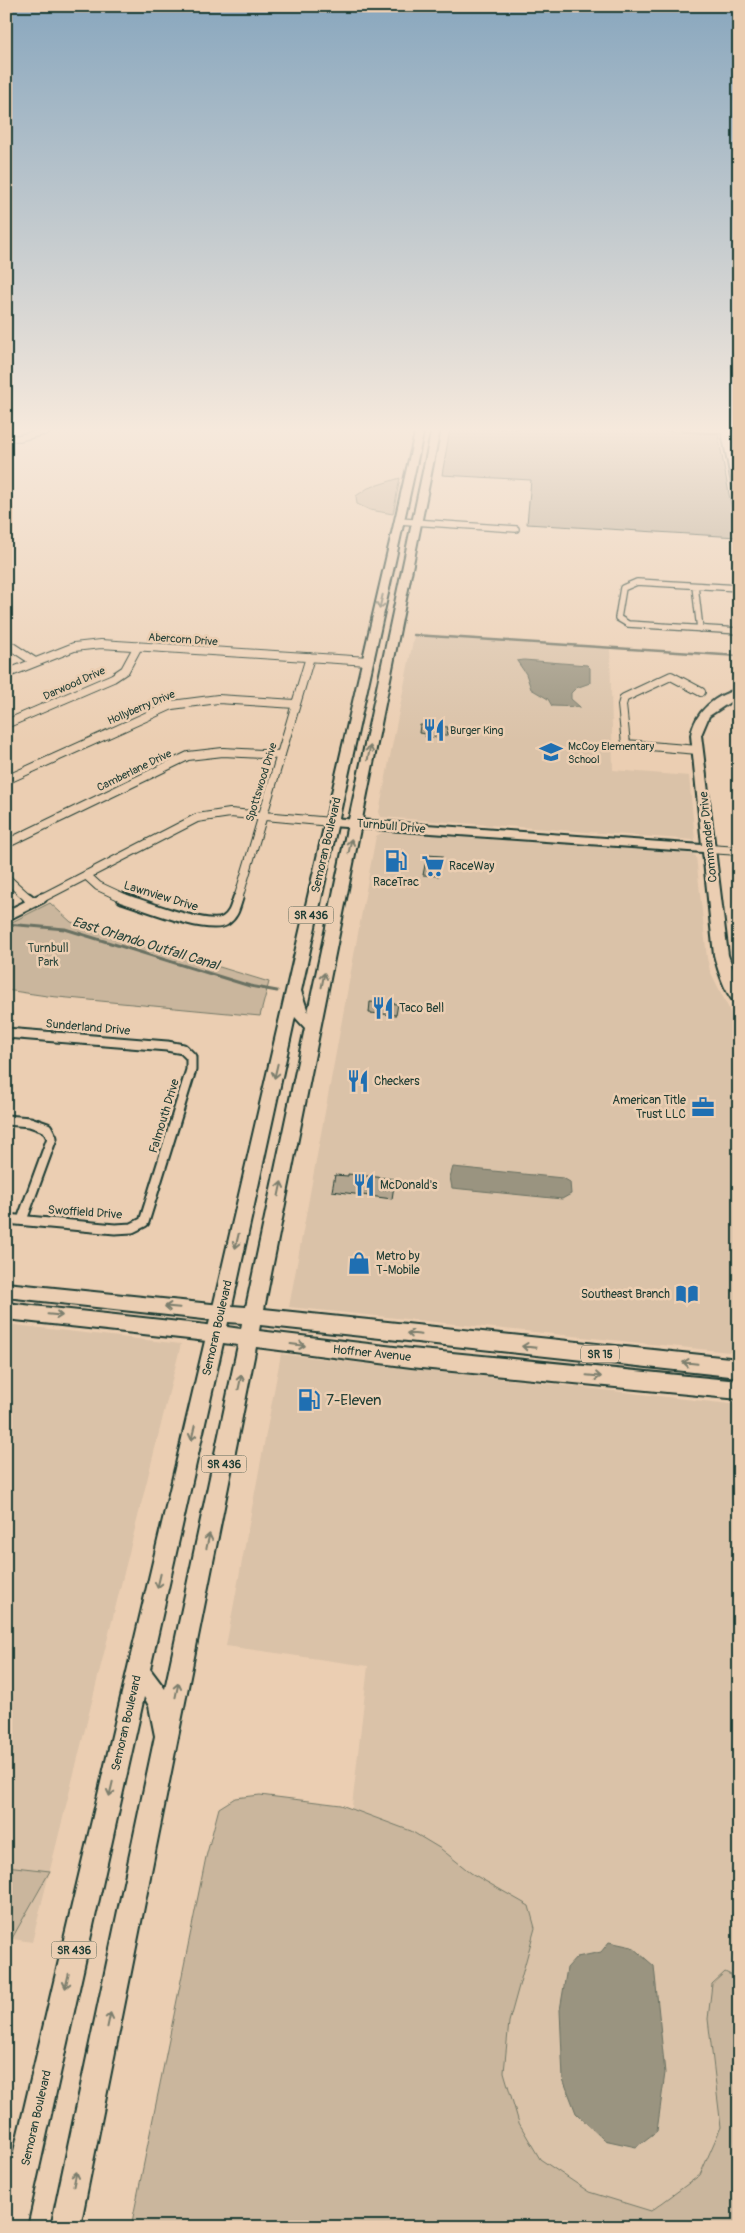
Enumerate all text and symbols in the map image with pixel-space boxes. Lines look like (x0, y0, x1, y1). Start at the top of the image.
one-way arrow (376, 594, 385, 610)
street label: Abercorn Drive (148, 631, 219, 648)
street label: Darwood Drive (41, 664, 108, 703)
street label: Hollyberry Drive (105, 687, 177, 728)
restaurant icon: Burger King (421, 717, 447, 743)
place label: Burger King (450, 724, 504, 737)
school or university icon: McCoy Elementary School (538, 739, 564, 765)
place label: McCoy Elementary School (568, 740, 654, 766)
street label: Spottswood Drive (243, 741, 280, 823)
one-way arrow (365, 745, 374, 761)
street label: Camberlane Drive (95, 747, 174, 794)
street label: Commander Drive (696, 791, 721, 883)
street label: Semoran Boulevard (308, 796, 345, 894)
street label: Turnbull Drive (356, 816, 426, 837)
one-way arrow (346, 839, 356, 855)
fuel station icon: RaceTrac (383, 848, 409, 874)
supermarket icon: RaceWay (420, 853, 446, 879)
place label: RaceWay (449, 859, 495, 874)
place label: RaceTrac (373, 875, 419, 890)
street label: Lawnview Drive (122, 878, 200, 915)
road number: SR 436 (288, 906, 334, 924)
water label: East Orlando Outfall Canal (70, 913, 223, 974)
park label: Turnbull Park (27, 941, 69, 970)
one-way arrow (318, 973, 328, 989)
restaurant icon: Taco Bell (370, 995, 396, 1021)
place label: Taco Bell (399, 1001, 444, 1016)
street label: Sunderland Drive (45, 1016, 131, 1039)
one-way arrow (270, 1062, 280, 1078)
restaurant icon: Checkers (345, 1068, 371, 1094)
place label: Checkers (374, 1074, 420, 1089)
street label: Falmouth Drive (146, 1077, 183, 1155)
place label: American Title Trust LLC (612, 1093, 686, 1122)
office icon: American Title Trust LLC (690, 1094, 716, 1120)
restaurant icon: McDonald's (351, 1172, 377, 1198)
place label: McDonald's (380, 1178, 438, 1193)
one-way arrow (276, 1181, 285, 1197)
street label: Swoffield Drive (47, 1202, 123, 1223)
one-way arrow (232, 1233, 241, 1249)
place label: Metro by T-Mobile (376, 1249, 420, 1278)
shop icon: Metro by T-Mobile (346, 1250, 372, 1276)
street label: Semoran Boulevard (199, 1279, 236, 1377)
library icon: Southeast Branch (674, 1281, 700, 1307)
place label: Southeast Branch (581, 1287, 670, 1302)
one-way arrow (165, 1302, 181, 1312)
one-way arrow (46, 1311, 62, 1320)
one-way arrow (406, 1329, 422, 1339)
one-way arrow (290, 1340, 306, 1350)
street label: Hoffner Avenue (332, 1342, 412, 1365)
one-way arrow (521, 1342, 537, 1352)
road number: SR 15 (581, 1346, 619, 1362)
one-way arrow (683, 1358, 699, 1368)
one-way arrow (586, 1371, 602, 1381)
one-way arrow (236, 1374, 246, 1390)
fuel station icon: 7-Eleven (296, 1387, 322, 1413)
place label: 7-Eleven (326, 1391, 381, 1410)
one-way arrow (188, 1424, 197, 1440)
road number: SR 436 (202, 1456, 246, 1472)
one-way arrow (204, 1533, 213, 1549)
one-way arrow (154, 1573, 163, 1589)
street label: Semoran Boulevard (108, 1674, 145, 1772)
one-way arrow (173, 1682, 183, 1698)
one-way arrow (106, 1780, 115, 1796)
road number: SR 436 (52, 1942, 96, 1958)
one-way arrow (62, 1973, 71, 1989)
one-way arrow (105, 2012, 114, 2028)
street label: Semoran Boulevard (18, 2069, 55, 2167)
one-way arrow (71, 2171, 81, 2187)

